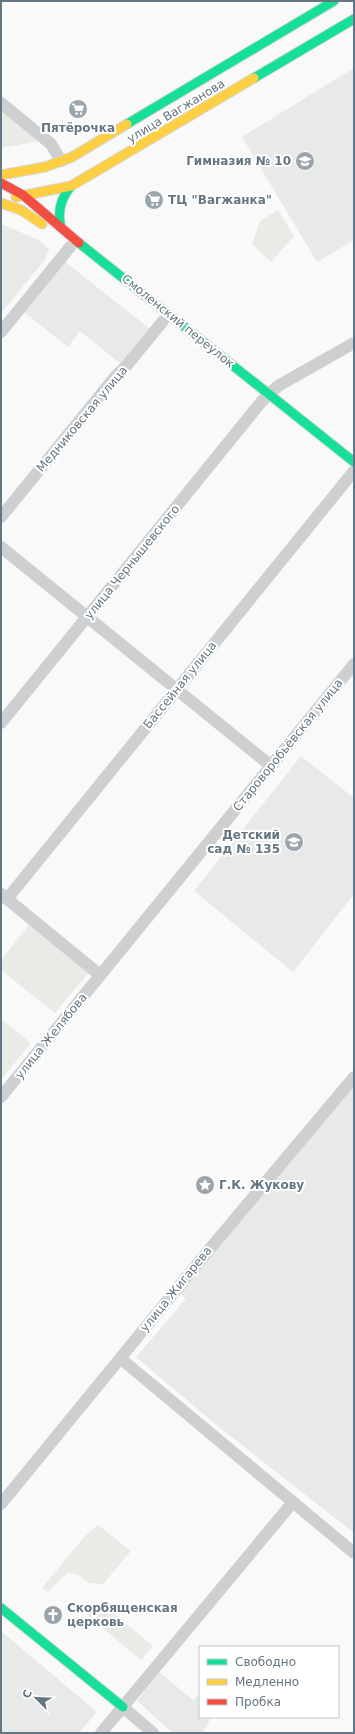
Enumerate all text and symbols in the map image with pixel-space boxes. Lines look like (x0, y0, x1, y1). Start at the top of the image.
street label: улица Вагжанова (125, 76, 227, 146)
supermarket icon: Пятёрочка (67, 98, 89, 120)
place label: Пятёрочка (41, 121, 115, 135)
school or university icon: Гимназия № 10 (294, 150, 316, 172)
place label: Гимназия № 10 (186, 154, 291, 168)
supermarket icon: ТЦ "Вагжанка" (143, 189, 165, 211)
place label: ТЦ "Вагжанка" (168, 193, 272, 207)
street label: Смоленский переулок (119, 271, 237, 371)
street label: Медниковская улица (34, 363, 130, 475)
street label: улица Чернышевского (82, 502, 182, 622)
street label: Бассейная улица (140, 639, 220, 731)
street label: Староворобьёвская улица (230, 676, 346, 814)
place label: Детский сад № 135 (207, 828, 280, 856)
school or university icon: Детский сад № 135 (283, 831, 305, 853)
street label: улица Желябова (12, 990, 90, 1082)
place icon: Г.К. Жукову (194, 1174, 216, 1196)
place label: Г.К. Жукову (219, 1178, 304, 1192)
street label: улица Жигарева (137, 1244, 215, 1334)
place label: Скорбященская церковь (67, 1601, 178, 1629)
church icon: Скорбященская церковь (42, 1604, 64, 1626)
legend (199, 1646, 339, 1718)
text: Свободно (235, 1655, 296, 1669)
text: Медленно (235, 1675, 299, 1689)
north arrow (16, 1678, 56, 1718)
text: С (20, 1688, 35, 1700)
text: Пробка (235, 1695, 281, 1709)

